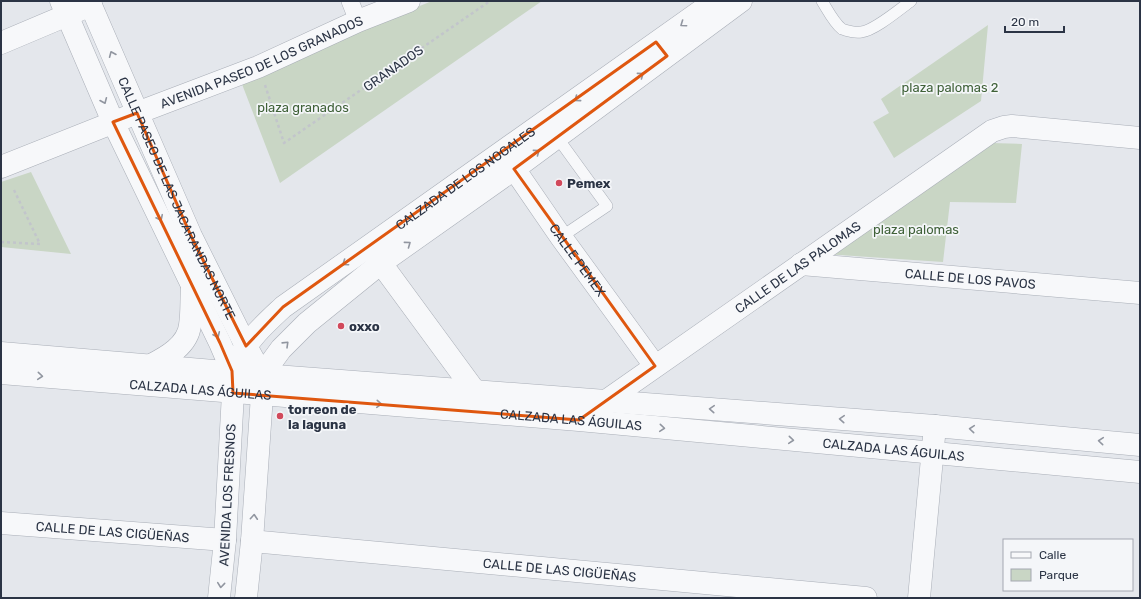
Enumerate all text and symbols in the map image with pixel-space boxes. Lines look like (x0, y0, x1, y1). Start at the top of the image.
scale bar (1005, 8, 1064, 34)
street label: AVENIDA PASEO DE LOS GRANADOS (158, 13, 365, 112)
text: 20 m (1011, 15, 1039, 29)
one-way arrow (680, 19, 687, 26)
street label: GRANADOS (360, 42, 426, 95)
one-way arrow (108, 50, 116, 57)
one-way arrow (637, 73, 644, 80)
street label: CALLE PASEO DE LAS JACARANDAS NORTE (115, 75, 239, 322)
park label: plaza palomas 2 (902, 80, 998, 95)
one-way arrow (574, 94, 581, 102)
one-way arrow (99, 97, 107, 105)
park label: plaza granados (257, 100, 349, 116)
street label: CALZADA DE LOS NOGALES (393, 124, 538, 233)
one-way arrow (532, 150, 539, 157)
place label: Pemex (567, 176, 611, 191)
marker: Pemex (554, 178, 564, 188)
one-way arrow (155, 214, 163, 222)
street label: CALLE DE LAS PALOMAS (732, 218, 864, 316)
street label: CALLE PEMEX (546, 221, 609, 299)
park label: plaza palomas (873, 222, 959, 237)
one-way arrow (404, 242, 411, 249)
one-way arrow (342, 258, 349, 266)
street label: CALLE DE LOS PAVOS (904, 266, 1036, 292)
place label: oxxo (349, 319, 380, 334)
marker: oxxo (336, 321, 346, 331)
one-way arrow (212, 331, 220, 339)
one-way arrow (281, 341, 289, 349)
one-way arrow (37, 372, 43, 381)
street label: CALZADA LAS ÁGUILAS (129, 377, 272, 403)
one-way arrow (376, 399, 382, 408)
place label: torreon de la laguna (288, 402, 357, 432)
one-way arrow (709, 405, 715, 414)
street label: CALZADA LAS ÁGUILAS (500, 406, 643, 434)
marker: torreon de la laguna (275, 411, 285, 421)
one-way arrow (839, 414, 845, 423)
street label: AVENIDA LOS FRESNOS (216, 423, 239, 567)
one-way arrow (659, 423, 665, 432)
one-way arrow (969, 425, 975, 434)
one-way arrow (788, 435, 794, 444)
street label: CALZADA LAS ÁGUILAS (822, 436, 965, 464)
one-way arrow (1098, 437, 1104, 446)
one-way arrow (250, 514, 258, 520)
street label: CALLE DE LAS CIGÜEÑAS (35, 519, 190, 545)
legend (1003, 539, 1133, 591)
text: Calle (1039, 548, 1066, 562)
street label: CALLE DE LAS CIGÜEÑAS (482, 555, 637, 585)
text: Parque (1039, 568, 1079, 582)
one-way arrow (216, 582, 225, 588)

